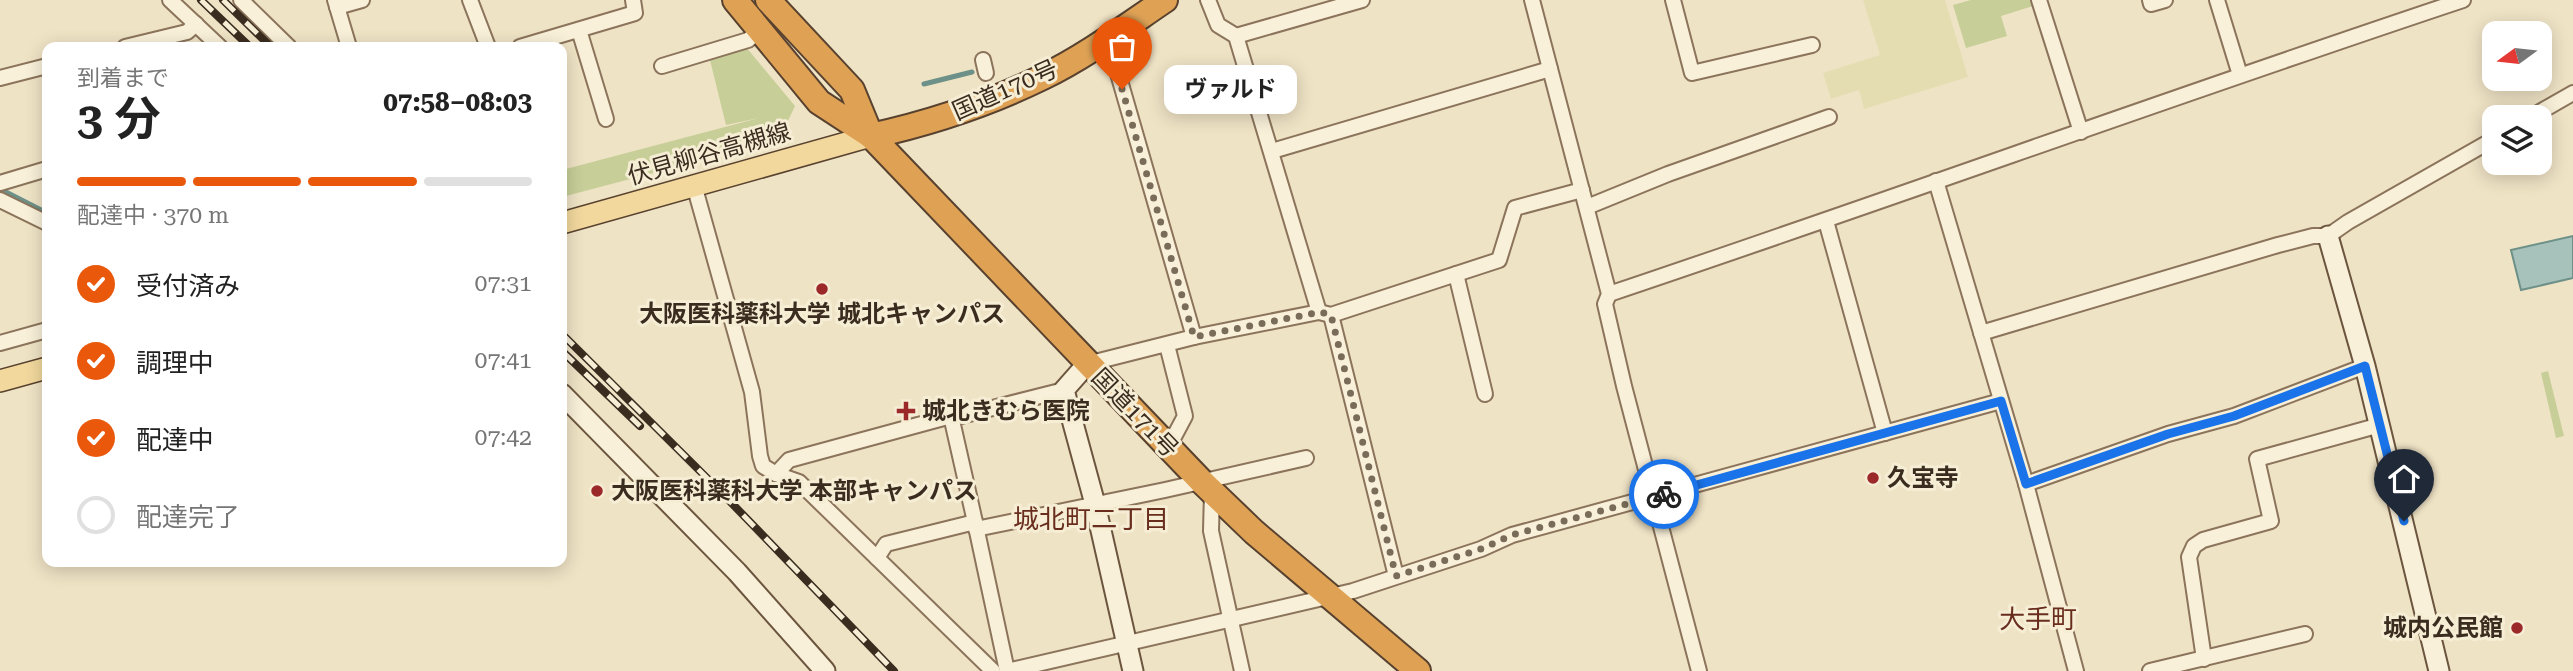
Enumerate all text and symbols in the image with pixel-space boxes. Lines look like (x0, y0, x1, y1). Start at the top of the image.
pin (1092, 17, 1152, 89)
north arrow (2482, 21, 2552, 91)
map controls (2482, 21, 2552, 175)
icon: bag (1103, 28, 1141, 66)
street label: 国道170号 (948, 54, 1062, 126)
callout: ヴァルド (1164, 64, 1297, 114)
text: 到着まで (77, 65, 169, 92)
text: ヴァルド (1185, 76, 1277, 103)
text: 07:58–08:03 (383, 87, 532, 117)
text: 3 分 (77, 92, 160, 146)
button: layers (2482, 105, 2552, 175)
street label: 伏見柳谷高槻線 (624, 117, 794, 191)
text: 配達中 · 370 m (77, 202, 229, 229)
icon: check (77, 265, 115, 303)
text: 07:31 (475, 270, 532, 297)
text: 受付済み (136, 271, 240, 301)
marker: 大阪医科薬科大学 城北キャンパス (814, 281, 830, 297)
place label: 大阪医科薬科大学 城北キャンパス (639, 300, 1005, 328)
icon: check (77, 342, 115, 380)
text: 07:41 (475, 347, 532, 374)
text: 調理中 (136, 348, 214, 378)
street label: 国道171号 (1086, 363, 1184, 463)
place label: 城北きむら医院 (922, 397, 1090, 425)
marker: 城北きむら医院 (896, 401, 916, 421)
icon: check (77, 419, 115, 457)
text: 07:42 (475, 424, 532, 451)
text: 配達中 (136, 425, 214, 455)
pin (2374, 449, 2434, 521)
courier (1629, 459, 1699, 529)
icon: home (2385, 460, 2423, 498)
place label: 久宝寺 (1887, 464, 1959, 492)
marker: 久宝寺 (1865, 470, 1881, 486)
icon: bike (1645, 475, 1683, 513)
place label: 大阪医科薬科大学 本部キャンパス (611, 477, 977, 505)
marker: 大阪医科薬科大学 本部キャンパス (589, 483, 605, 499)
text: 配達完了 (136, 502, 240, 532)
district label: 城北町二丁目 (1013, 504, 1169, 534)
district label: 大手町 (1999, 604, 2077, 634)
place label: 城内公民館 (2383, 614, 2503, 642)
marker: 城内公民館 (2509, 620, 2525, 636)

